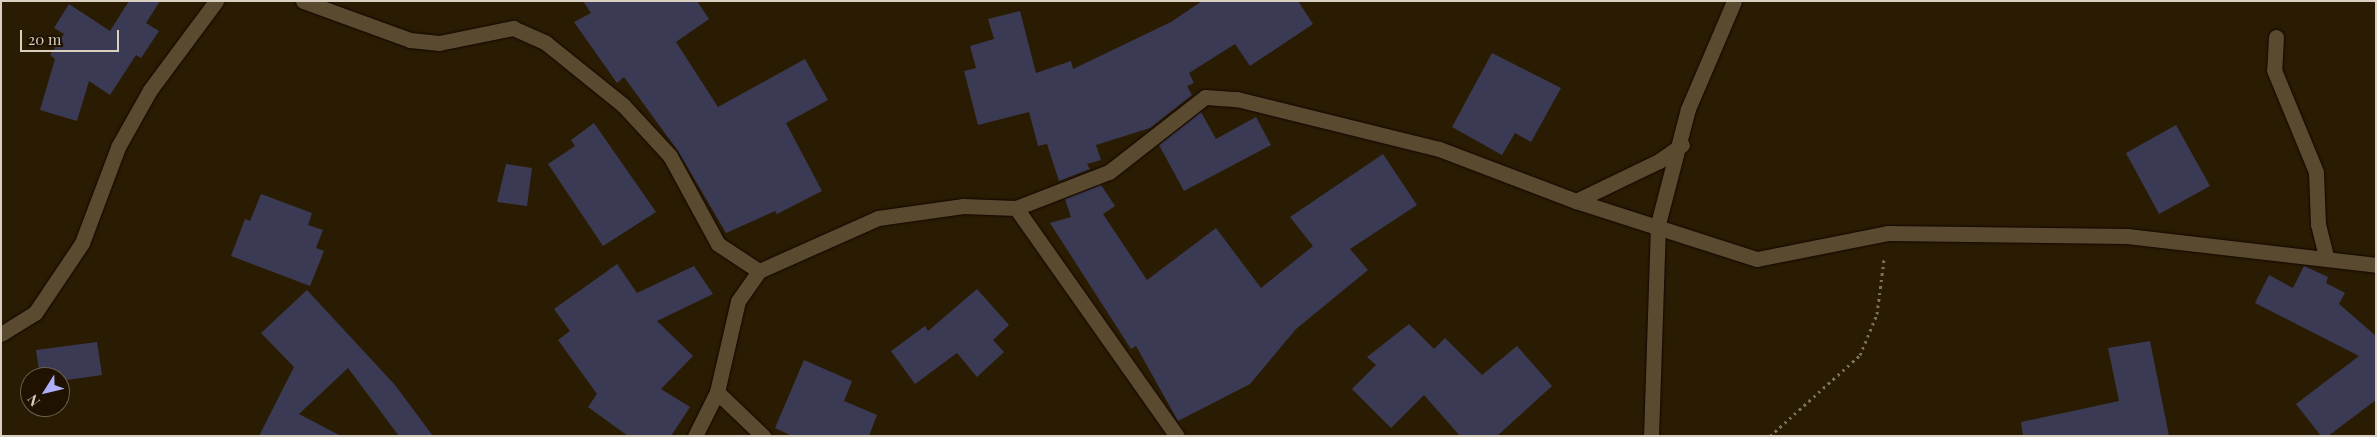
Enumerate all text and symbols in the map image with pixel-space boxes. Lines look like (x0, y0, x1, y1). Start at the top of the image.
scale bar (22, 20, 121, 52)
text: 20 m (28, 29, 61, 49)
north arrow (20, 367, 70, 417)
text: N (23, 391, 44, 410)

